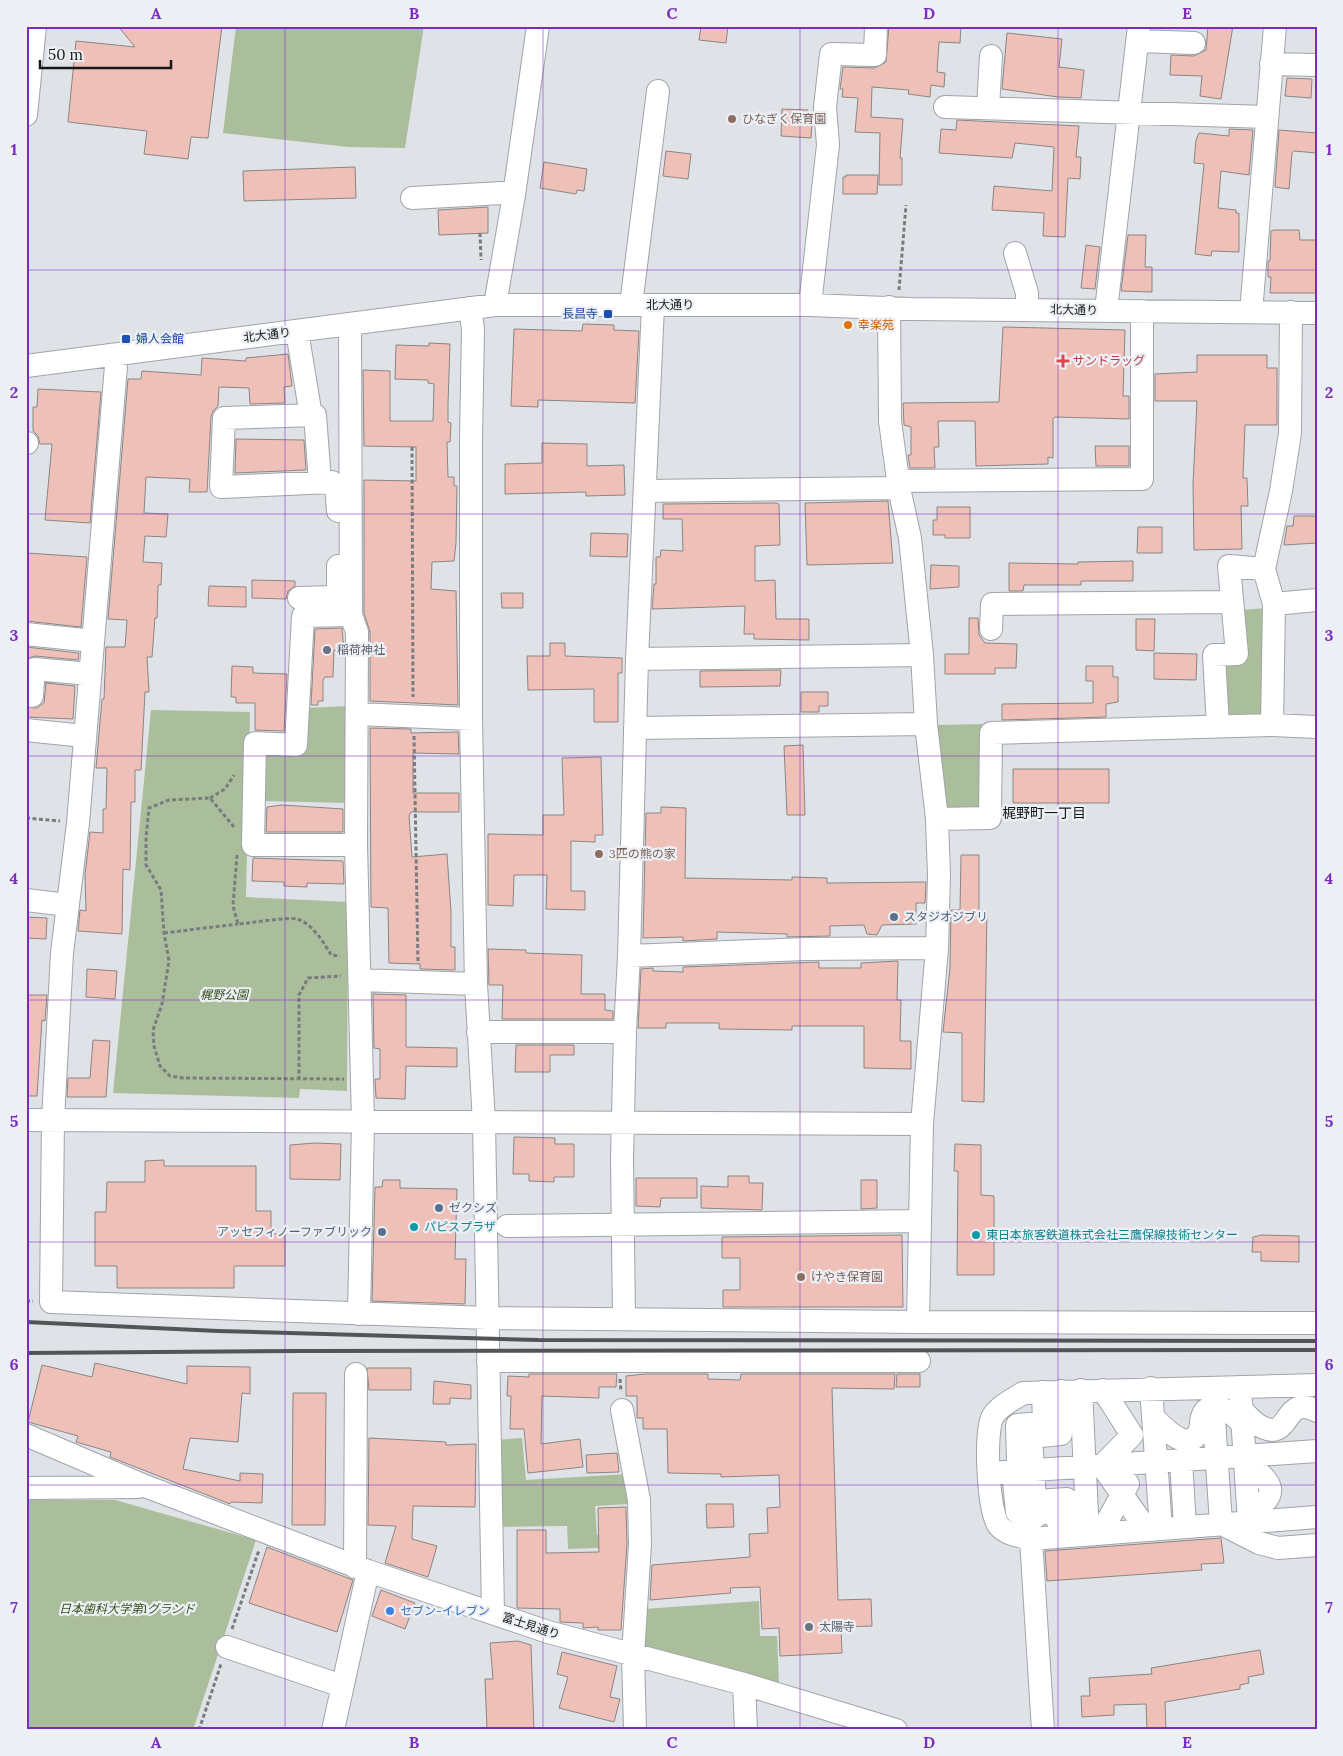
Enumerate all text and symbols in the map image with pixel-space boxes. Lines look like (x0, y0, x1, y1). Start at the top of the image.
text: A (151, 3, 162, 23)
text: B (409, 3, 420, 23)
text: C (666, 3, 678, 23)
text: D (923, 3, 935, 23)
text: E (1182, 3, 1192, 23)
scale bar (40, 38, 171, 70)
text: 50 m (48, 45, 83, 64)
place label: ひなぎく保育園 (742, 111, 826, 126)
marker: ひなぎく保育園 (726, 113, 738, 125)
text: 1 (11, 139, 17, 159)
text: 1 (1326, 139, 1332, 159)
street label: 北大通り (646, 297, 694, 312)
street label: 北大通り (1050, 302, 1098, 317)
place label: 長昌寺 (562, 306, 598, 321)
marker: 長昌寺 (602, 308, 614, 320)
place label: 幸楽苑 (858, 317, 894, 332)
marker: 幸楽苑 (842, 319, 854, 331)
street label: 北大通り (242, 324, 292, 345)
place label: 婦人会館 (136, 331, 184, 346)
marker: 婦人会館 (120, 333, 132, 345)
place label: サンドラッグ (1073, 353, 1145, 368)
marker: サンドラッグ (1057, 355, 1069, 367)
text: 2 (10, 382, 18, 402)
text: 2 (1325, 382, 1333, 402)
text: 3 (10, 625, 19, 645)
text: 3 (1325, 625, 1334, 645)
place label: 稲荷神社 (337, 642, 385, 657)
marker: 稲荷神社 (321, 644, 333, 656)
district label: 梶野町一丁目 (1002, 804, 1086, 822)
place label: 3匹の熊の家 (609, 846, 676, 861)
marker: 3匹の熊の家 (593, 848, 605, 860)
text: 4 (10, 868, 19, 888)
text: 4 (1325, 868, 1334, 888)
place label: スタジオジブリ (904, 909, 988, 924)
marker: スタジオジブリ (888, 911, 900, 923)
park label: 梶野公園 (200, 987, 250, 1002)
text: 5 (10, 1111, 19, 1131)
text: 5 (1325, 1111, 1334, 1131)
place label: ゼクシズ (449, 1200, 497, 1215)
marker: ゼクシズ (433, 1202, 445, 1214)
place label: パピスプラザ (424, 1219, 496, 1234)
marker: パピスプラザ (408, 1221, 420, 1233)
place label: アッセフィノーファブリック (217, 1224, 372, 1239)
marker: アッセフィノーファブリック (376, 1226, 388, 1238)
place label: 東日本旅客鉄道株式会社三鷹保線技術センター (986, 1227, 1238, 1242)
marker: 東日本旅客鉄道株式会社三鷹保線技術センター (970, 1229, 982, 1241)
place label: けやき保育園 (811, 1269, 883, 1284)
marker: けやき保育園 (795, 1271, 807, 1283)
text: 6 (9, 1354, 19, 1374)
text: 6 (1324, 1354, 1334, 1374)
text: 7 (10, 1597, 18, 1617)
text: 7 (1325, 1597, 1333, 1617)
park label: 日本歯科大学第1グランド (59, 1601, 196, 1616)
place label: セブン-イレブン (400, 1603, 490, 1618)
marker: セブン-イレブン (384, 1605, 396, 1617)
street label: 富士見通り (500, 1609, 562, 1642)
place label: 太陽寺 (819, 1619, 855, 1634)
marker: 太陽寺 (803, 1621, 815, 1633)
text: A (151, 1732, 162, 1752)
text: B (409, 1732, 420, 1752)
text: C (666, 1732, 678, 1752)
text: D (923, 1732, 935, 1752)
text: E (1182, 1732, 1192, 1752)

